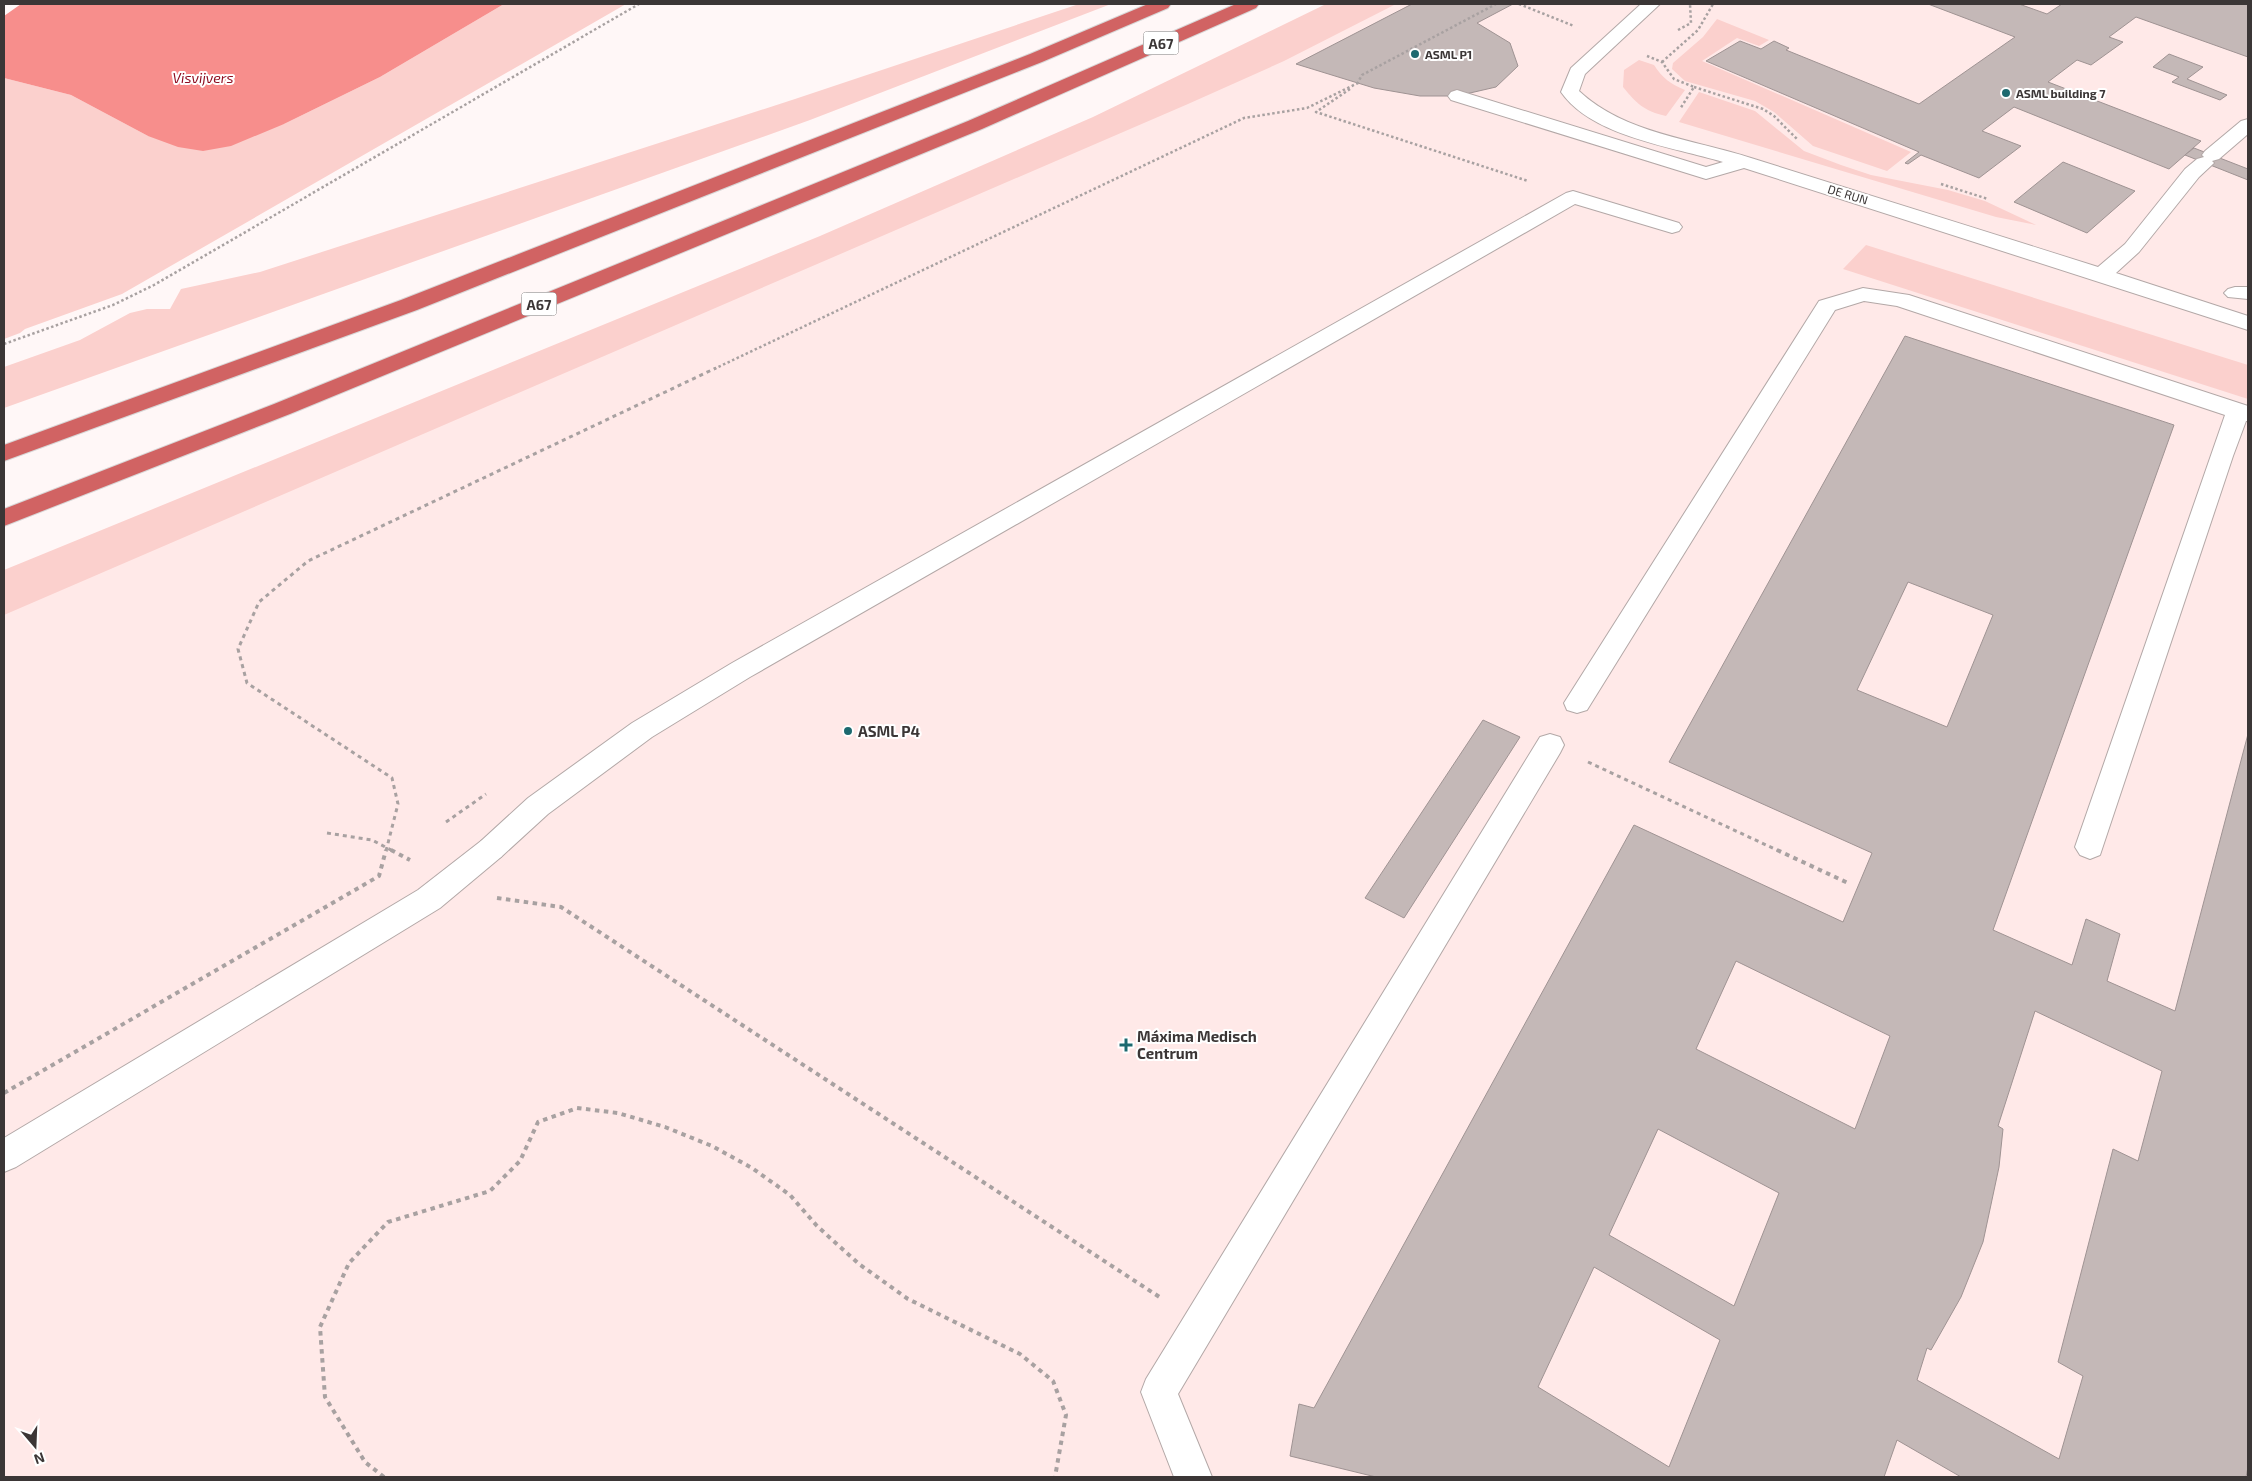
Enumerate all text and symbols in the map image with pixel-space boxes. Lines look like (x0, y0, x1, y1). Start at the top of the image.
road number: A67 (1144, 32, 1178, 54)
place label: ASML P1 (1425, 47, 1472, 61)
marker: ASML P1 (1409, 48, 1421, 60)
water label: Visvijvers (173, 69, 233, 86)
place label: ASML building 7 (2016, 86, 2106, 100)
marker: ASML building 7 (2000, 87, 2012, 99)
street label: DE RUN (1826, 181, 1870, 207)
road number: A67 (522, 292, 556, 316)
place label: ASML P4 (858, 722, 921, 740)
marker: ASML P4 (842, 725, 854, 737)
place label: Máxima Medisch Centrum (1137, 1027, 1257, 1062)
marker: Máxima Medisch Centrum (1119, 1038, 1133, 1052)
north arrow (10, 1421, 60, 1471)
text: N (32, 1449, 47, 1468)

